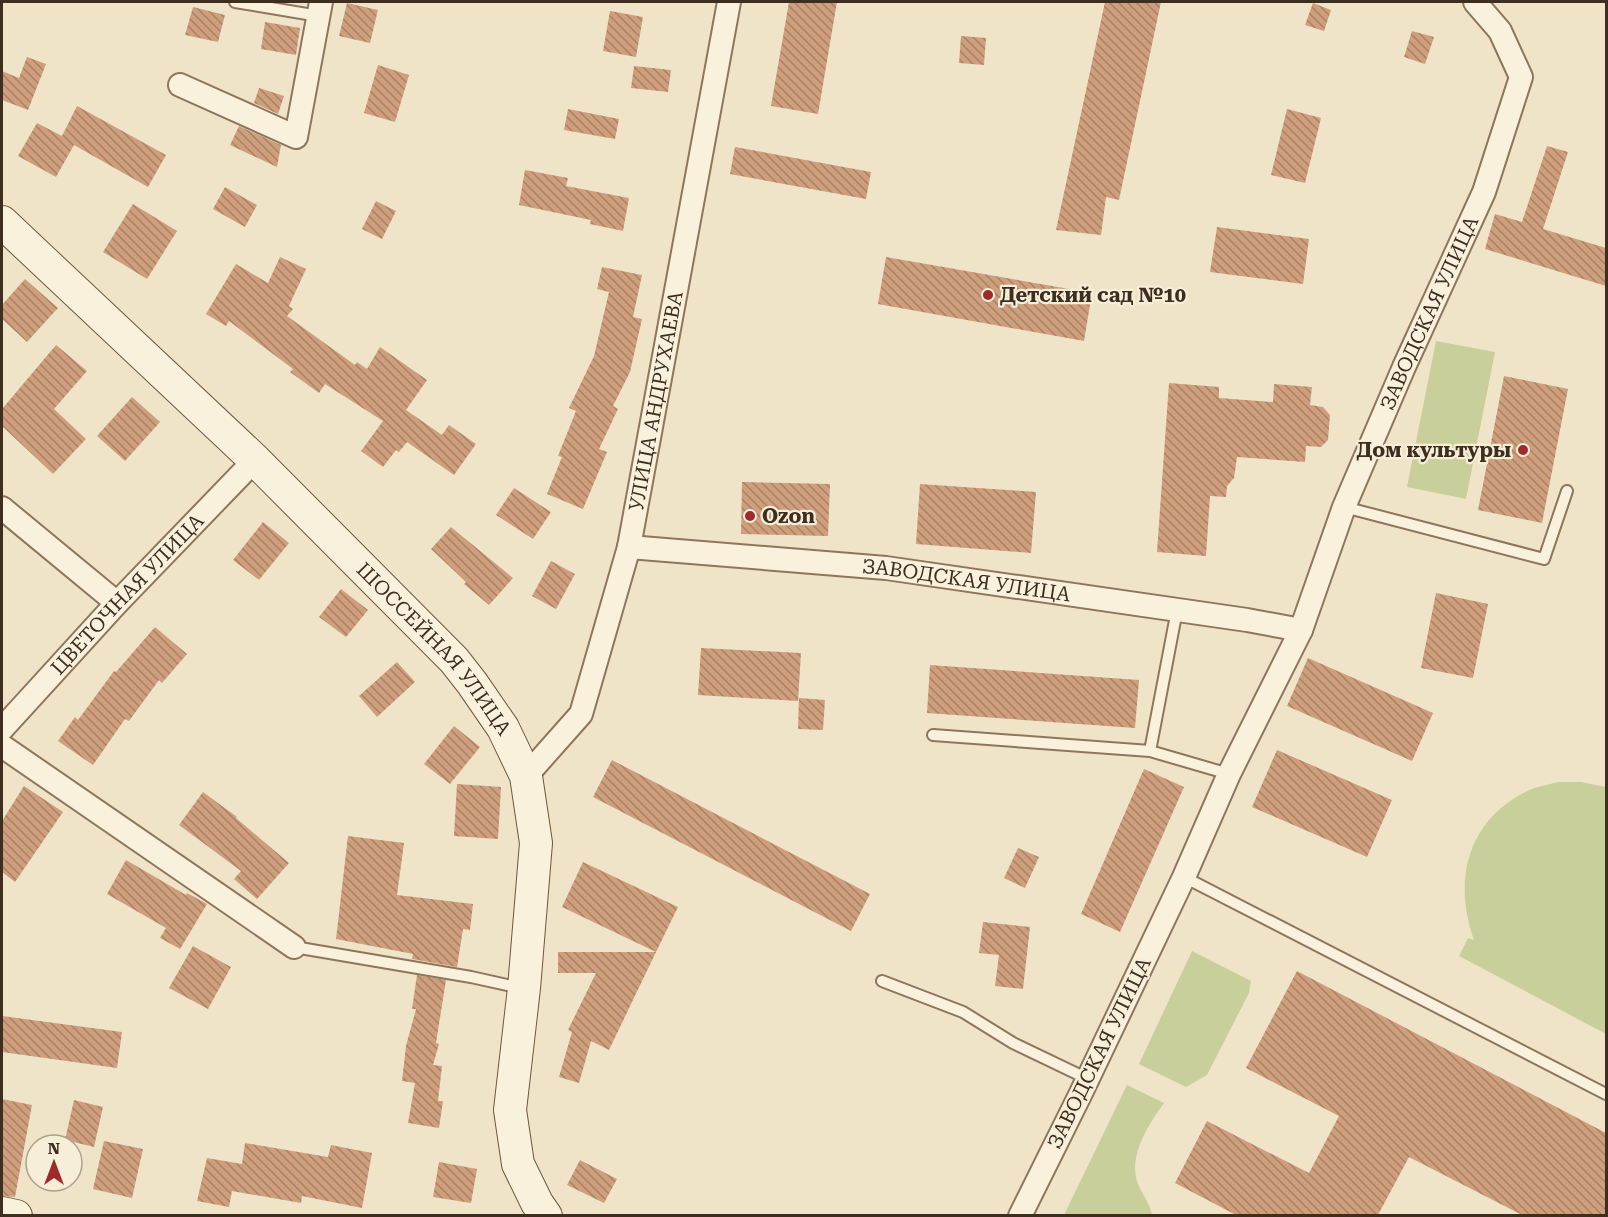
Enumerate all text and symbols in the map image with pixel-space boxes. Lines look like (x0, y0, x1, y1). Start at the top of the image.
street label: ЗАВОДСКАЯ УЛИЦА (1375, 212, 1483, 414)
place label: Детский сад №10 (1000, 283, 1186, 307)
marker: Детский сад №10 (981, 288, 995, 302)
street label: УЛИЦА АНДРУХАЕВА (624, 289, 688, 513)
place label: Дом культуры (1357, 438, 1511, 462)
marker: Дом культуры (1516, 443, 1530, 457)
place label: Ozon (762, 504, 815, 528)
street label: ЦВЕТОЧНАЯ УЛИЦА (46, 509, 209, 680)
marker: Ozon (743, 509, 757, 523)
street label: ЗАВОДСКАЯ УЛИЦА (861, 554, 1072, 606)
street label: ШОССЕЙНАЯ УЛИЦА (352, 557, 516, 740)
street label: ЗАВОДСКАЯ УЛИЦА (1042, 953, 1156, 1153)
north arrow (24, 1133, 84, 1193)
text: N (48, 1139, 60, 1158)

